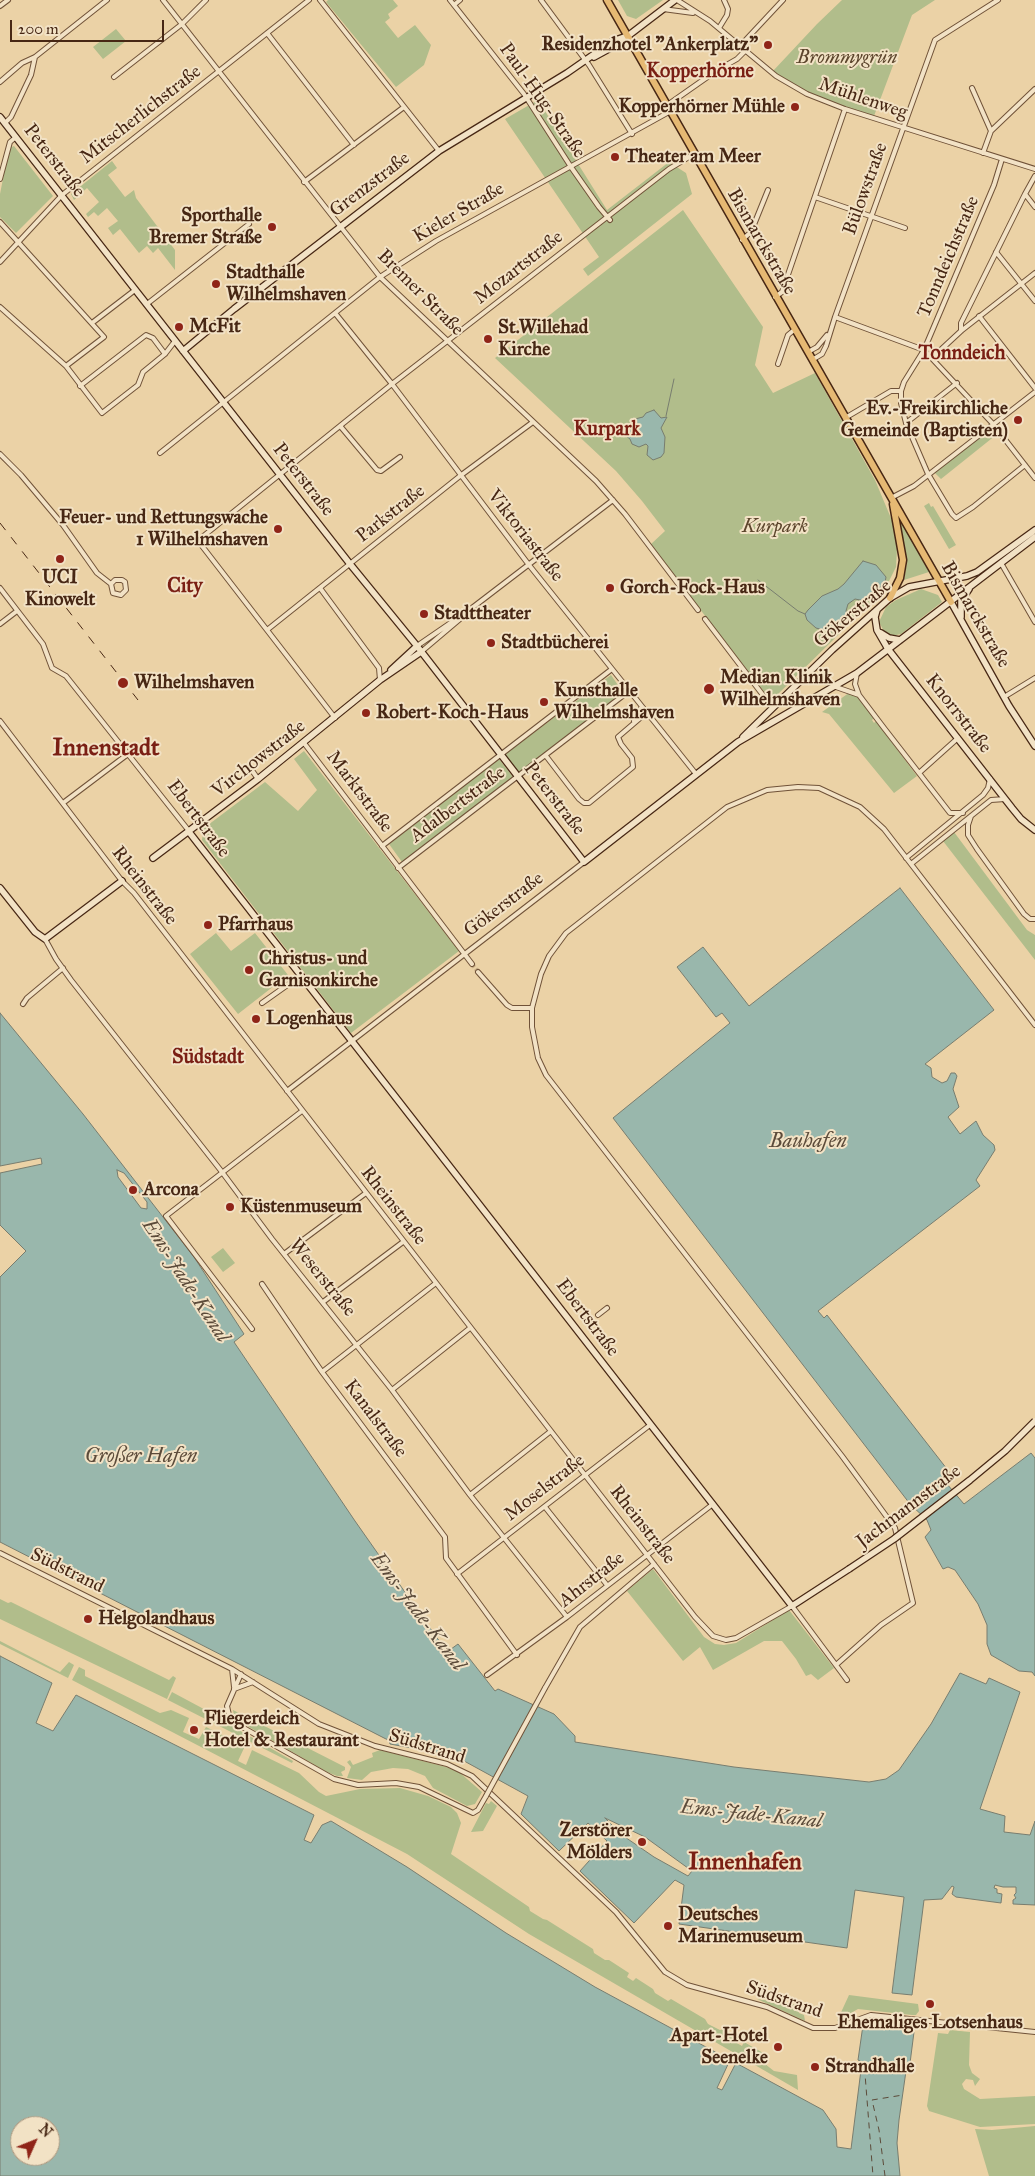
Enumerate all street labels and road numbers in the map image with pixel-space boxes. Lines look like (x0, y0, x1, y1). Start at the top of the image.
street label: Paul-Hug-Straße (494, 39, 590, 163)
street label: Mitscherlichstraße (76, 61, 206, 169)
street label: Mühlenweg (816, 73, 910, 125)
street label: Peterstraße (18, 120, 90, 202)
street label: Bülowstraße (839, 140, 893, 238)
street label: Grenzstraße (325, 147, 415, 223)
street label: Kieler Straße (409, 178, 509, 248)
street label: Bismarckstraße (721, 185, 801, 299)
street label: Tonndeichstraße (913, 193, 985, 321)
street label: Mozartstraße (470, 226, 568, 310)
street label: Bremer Straße (372, 245, 468, 341)
street label: Peterstraße (267, 439, 339, 521)
street label: Parkstraße (352, 480, 430, 548)
street label: Viktoriastraße (482, 485, 568, 587)
street label: Bismarckstraße (935, 558, 1015, 672)
street label: Gökerstraße (810, 575, 896, 653)
street label: Knorrstraße (920, 670, 996, 758)
street label: Virchowstraße (208, 715, 310, 803)
street label: Marktstraße (321, 747, 397, 837)
street label: Peterstraße (518, 758, 590, 840)
street label: Adalbertstraße (406, 762, 510, 848)
street label: Ebertstraße (161, 776, 235, 862)
street label: Rheinstraße (106, 842, 182, 930)
street label: Gökerstraße (460, 868, 548, 942)
street label: Rheinstraße (355, 1162, 431, 1250)
street label: Weserstraße (284, 1234, 360, 1322)
street label: Ebertstraße (550, 1275, 624, 1361)
street label: Kanalstraße (338, 1376, 412, 1462)
street label: Moselstraße (500, 1450, 590, 1526)
street label: Jachmannstraße (852, 1460, 966, 1554)
street label: Rheinstraße (604, 1481, 680, 1569)
street label: Südstrand (26, 1543, 108, 1599)
street label: Ahrstraße (555, 1547, 629, 1613)
street label: Südstrand (386, 1725, 468, 1769)
street label: Südstrand (743, 1976, 825, 2024)

